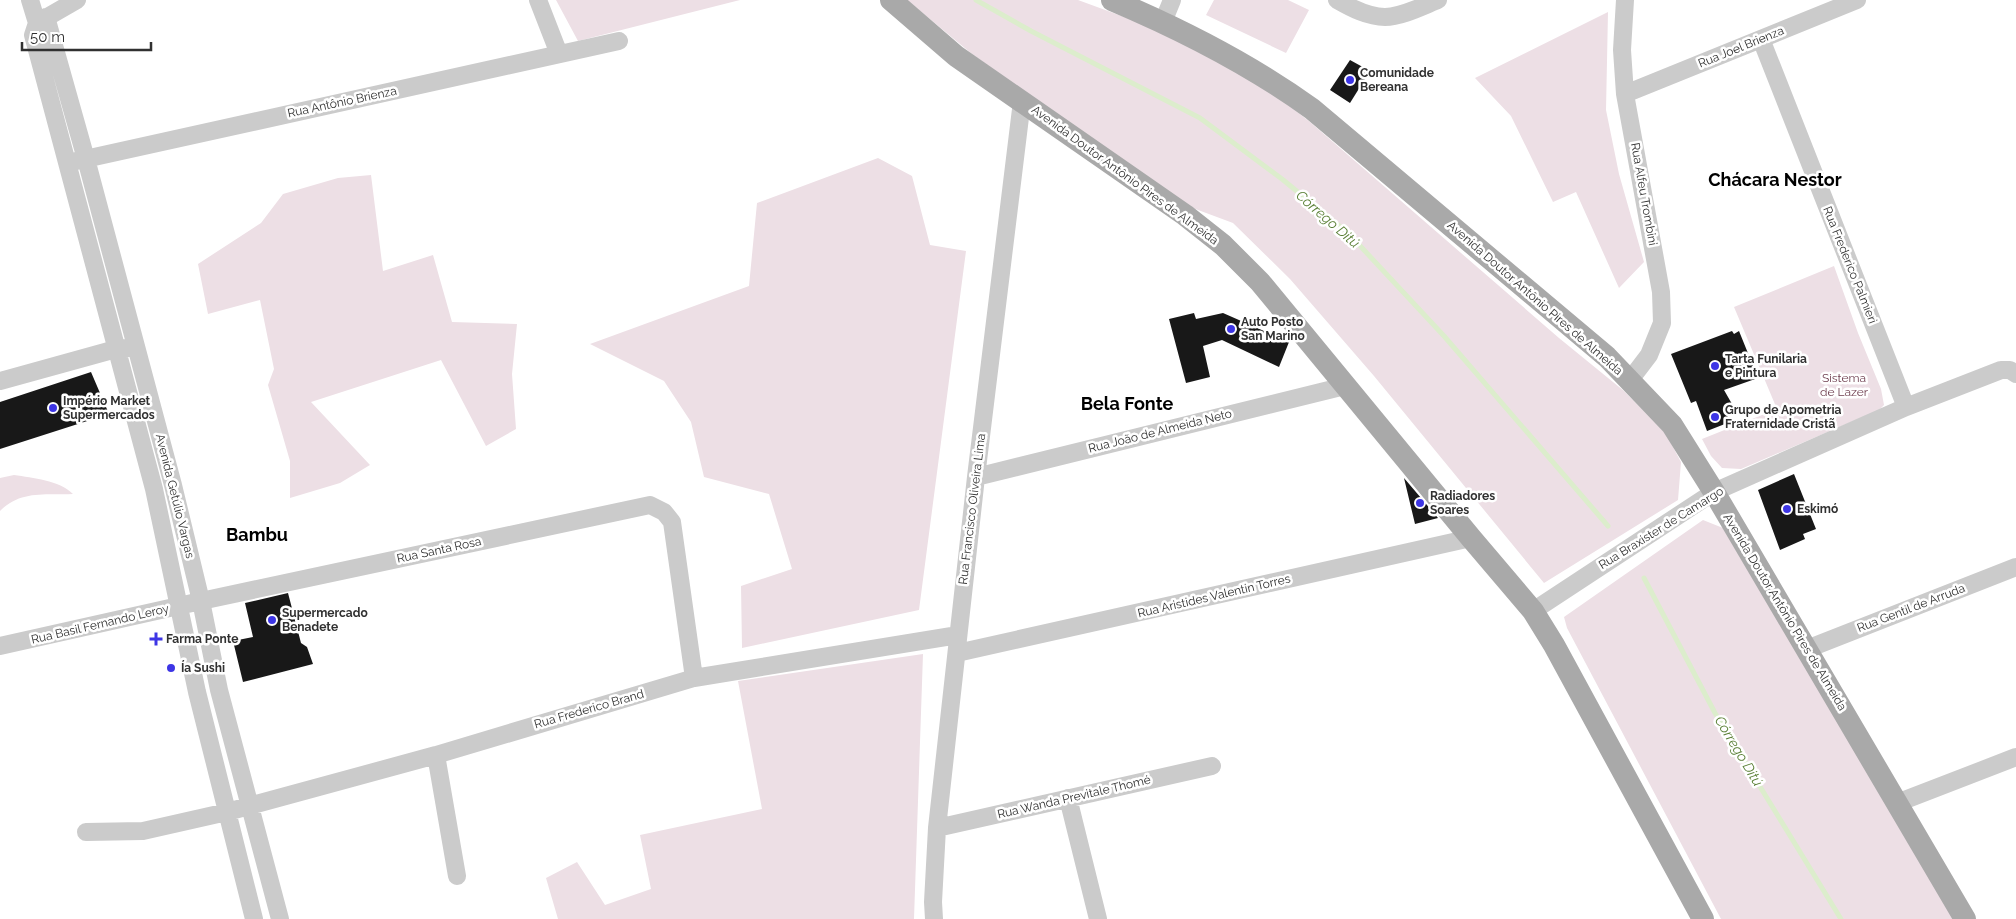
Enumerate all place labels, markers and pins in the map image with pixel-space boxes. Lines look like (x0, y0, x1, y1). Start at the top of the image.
place label: Comunidade Bereana (1360, 66, 1434, 94)
marker: Comunidade Bereana (1344, 74, 1356, 86)
place label: Auto Posto San Marino (1241, 315, 1305, 343)
marker: Auto Posto San Marino (1225, 323, 1237, 335)
place label: Tarta Funilaria e Pintura (1725, 352, 1807, 380)
marker: Tarta Funilaria e Pintura (1709, 360, 1721, 372)
place label: Império Market Supermercados (63, 394, 155, 422)
marker: Império Market Supermercados (47, 402, 59, 414)
place label: Grupo de Apometria Fraternidade Cristã (1725, 403, 1842, 431)
marker: Grupo de Apometria Fraternidade Cristã (1709, 411, 1721, 423)
place label: Radiadores Soares (1430, 489, 1495, 517)
marker: Radiadores Soares (1414, 497, 1426, 509)
place label: Eskimó (1797, 502, 1838, 516)
marker: Eskimó (1781, 503, 1793, 515)
place label: Supermercado Benadete (282, 606, 368, 634)
marker: Supermercado Benadete (266, 614, 278, 626)
place label: Farma Ponte (166, 632, 238, 646)
marker: Farma Ponte (150, 633, 162, 645)
place label: Ía Sushi (181, 660, 225, 675)
marker: Ía Sushi (165, 662, 177, 674)

